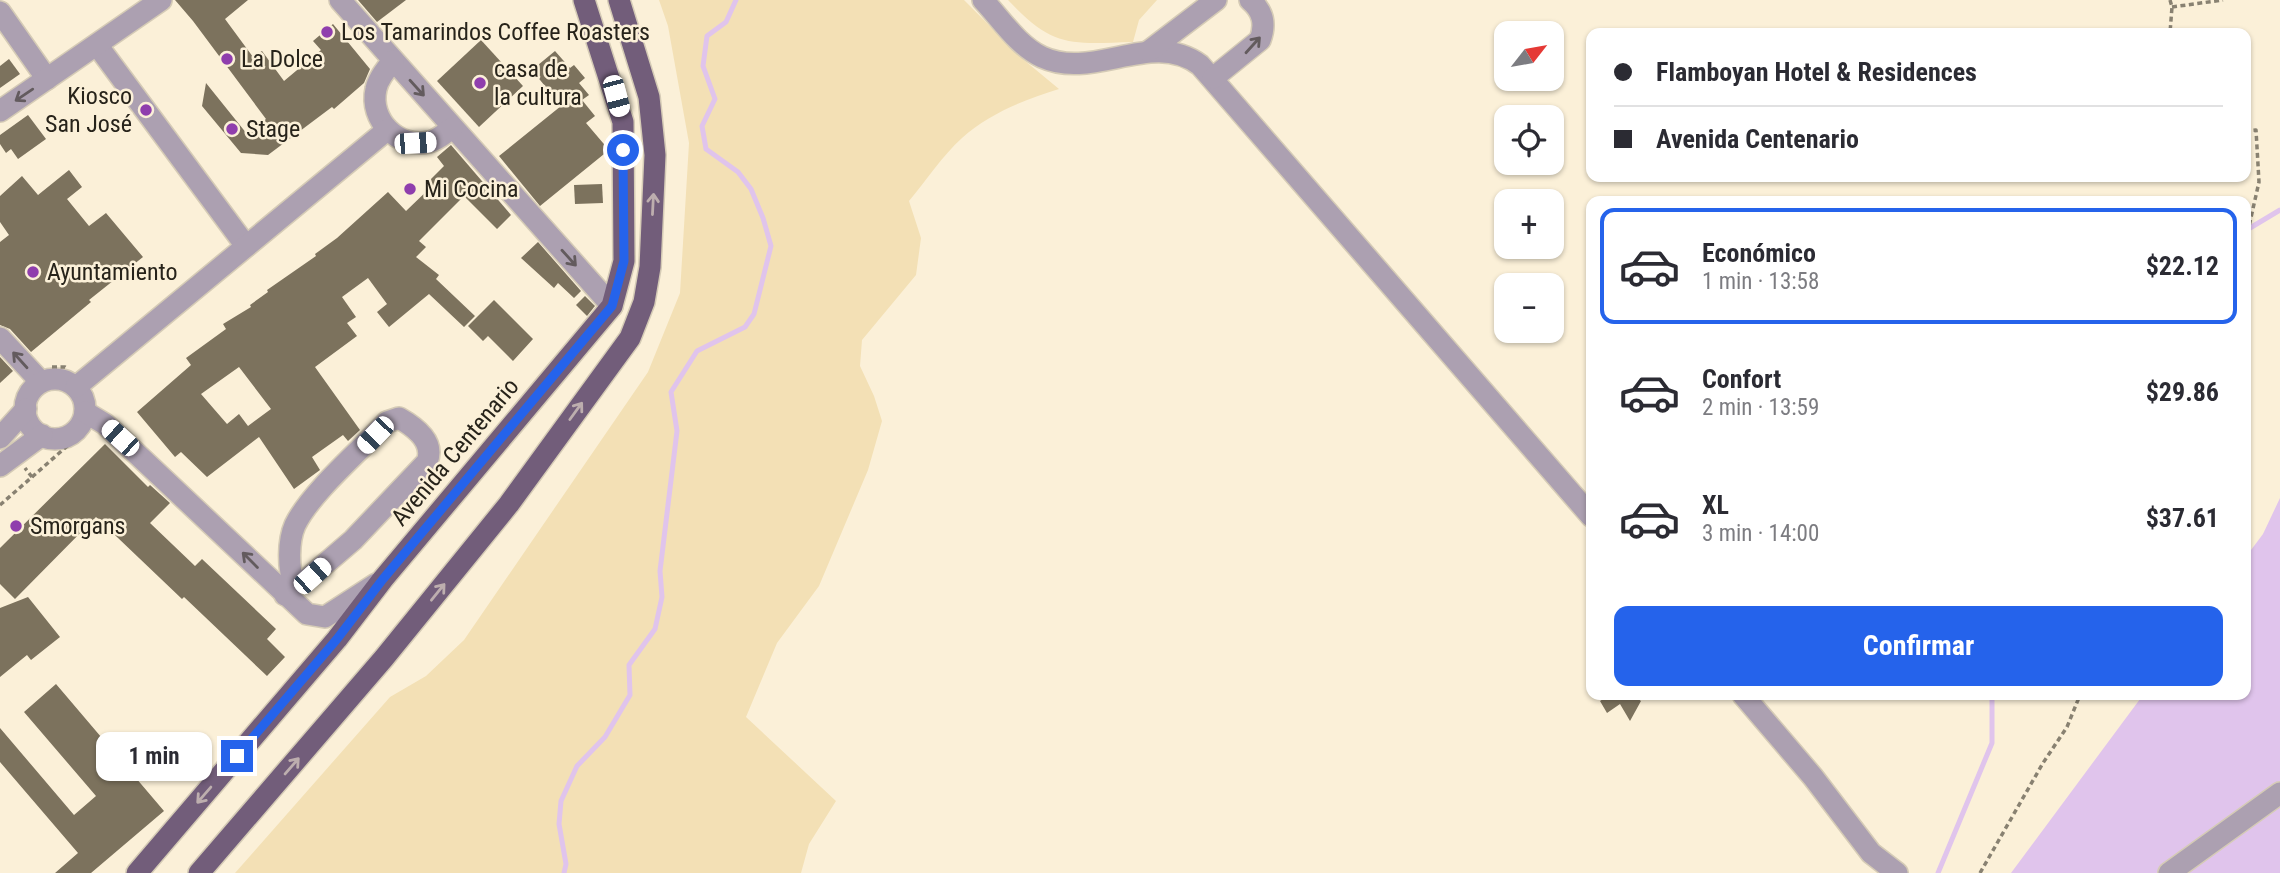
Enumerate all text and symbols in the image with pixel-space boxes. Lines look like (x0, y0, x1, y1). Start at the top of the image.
place label: Los Tamarindos Coffee Roasters (341, 18, 650, 46)
north arrow (1494, 21, 1564, 91)
map controls (1494, 21, 1564, 343)
marker: Los Tamarindos Coffee Roasters (319, 24, 335, 40)
one-way arrow (1245, 36, 1261, 54)
place label: La Dolce (241, 45, 323, 73)
marker: La Dolce (219, 51, 235, 67)
place label: casa de la cultura (494, 55, 582, 111)
text: Flamboyan Hotel & Residences (1656, 57, 1977, 87)
car (601, 73, 632, 119)
marker: casa de la cultura (472, 75, 488, 91)
one-way arrow (409, 79, 425, 97)
place label: Kiosco San José (45, 82, 132, 138)
one-way arrow (15, 88, 34, 102)
marker: Kiosco San José (138, 102, 154, 118)
button: locate (1494, 105, 1564, 175)
place label: Stage (246, 115, 300, 143)
marker: Stage (224, 121, 240, 137)
text: Avenida Centenario (1656, 124, 1859, 154)
car (394, 131, 437, 155)
route start (607, 134, 639, 166)
place label: Mi Cocina (424, 175, 519, 203)
marker: Mi Cocina (402, 181, 418, 197)
button: + (1494, 189, 1564, 259)
one-way arrow (647, 193, 660, 216)
icon: car (1618, 235, 1681, 298)
text: Económico (1702, 238, 1816, 268)
one-way arrow (561, 249, 577, 267)
text: $22.12 (2146, 251, 2219, 281)
place label: Ayuntamiento (47, 258, 177, 286)
marker: Ayuntamiento (25, 264, 41, 280)
text: 1 min · 13:58 (1702, 268, 1819, 295)
button: − (1494, 273, 1564, 343)
one-way arrow (12, 351, 28, 369)
icon: car (1618, 361, 1681, 424)
text: Confort (1702, 364, 1781, 394)
street label: Avenida Centenario (385, 373, 525, 531)
text: $29.86 (2146, 377, 2219, 407)
text: 2 min · 13:59 (1702, 394, 1819, 421)
one-way arrow (569, 402, 584, 421)
car (353, 413, 398, 457)
car (98, 416, 143, 460)
icon: car (1618, 487, 1681, 550)
text: XL (1702, 490, 1729, 520)
text: $37.61 (2146, 503, 2219, 533)
place label: Smorgans (30, 512, 126, 540)
marker: Smorgans (8, 518, 24, 534)
text: 3 min · 14:00 (1702, 520, 1819, 547)
one-way arrow (242, 552, 259, 569)
car (290, 554, 335, 598)
one-way arrow (430, 583, 446, 601)
button: Confirmar (1614, 606, 2223, 686)
callout: 1 min (97, 732, 212, 780)
route end (221, 740, 253, 772)
text: 1 min (128, 743, 180, 770)
one-way arrow (284, 757, 300, 775)
one-way arrow (196, 785, 212, 803)

